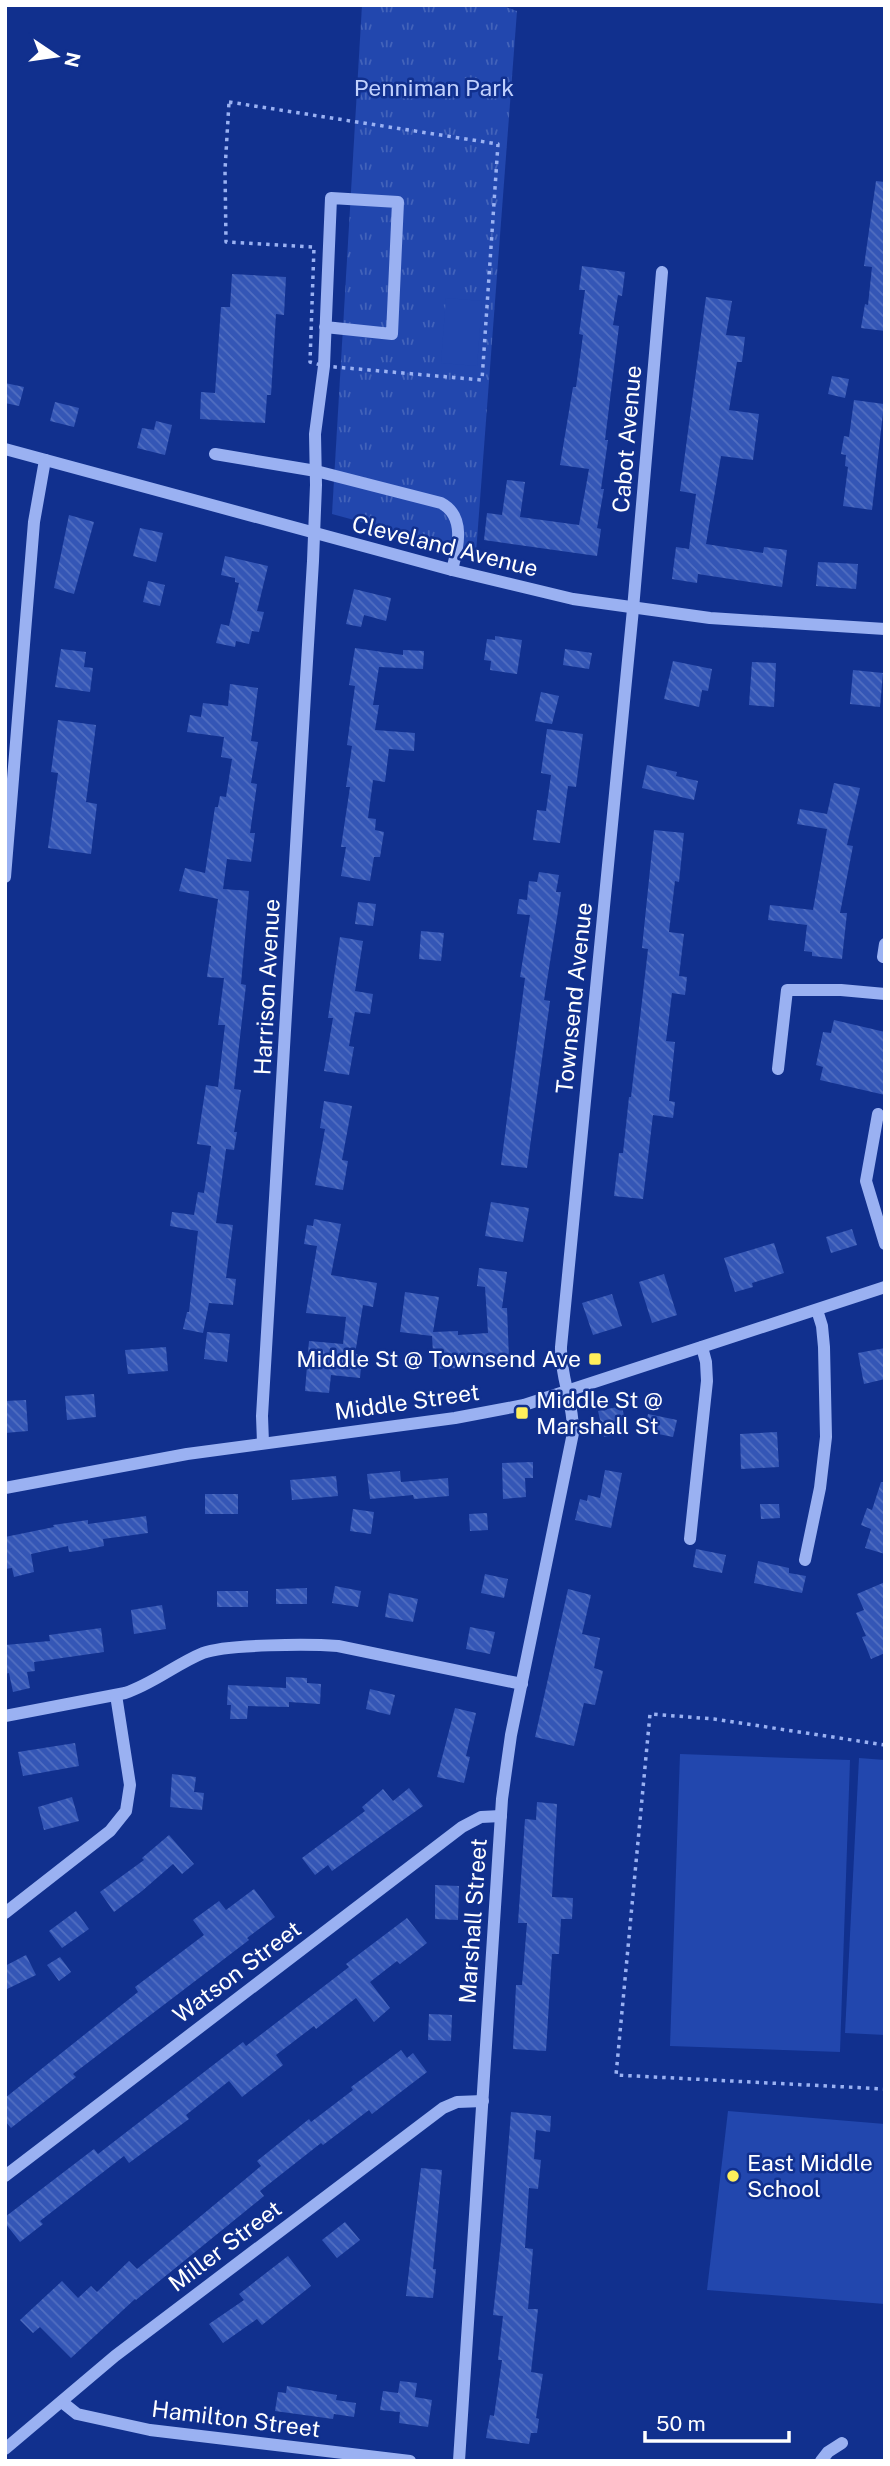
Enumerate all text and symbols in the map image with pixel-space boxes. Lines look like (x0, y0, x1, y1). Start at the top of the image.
north arrow (21, 21, 91, 91)
text: N (60, 50, 85, 70)
park label: Penniman Park (354, 74, 514, 101)
street label: Cabot Avenue (607, 364, 646, 514)
street label: Cleveland Avenue (349, 509, 541, 582)
street label: Harrison Avenue (248, 898, 285, 1076)
street label: Townsend Avenue (550, 901, 597, 1095)
place label: Middle St @ Townsend Ave (296, 1345, 581, 1372)
marker: Middle St @ Townsend Ave (587, 1351, 603, 1367)
street label: Middle Street (333, 1378, 481, 1425)
place label: Middle St @ Marshall St (536, 1386, 663, 1439)
marker: Middle St @ Marshall St (514, 1405, 530, 1421)
street label: Marshall Street (453, 1837, 492, 2005)
street label: Watson Street (168, 1915, 306, 2028)
place label: East Middle School (747, 2149, 873, 2202)
marker: East Middle School (725, 2168, 741, 2184)
street label: Miller Street (163, 2194, 286, 2297)
street label: Hamilton Street (150, 2395, 322, 2442)
scale bar (645, 2400, 788, 2444)
text: 50 m (656, 2411, 706, 2436)

